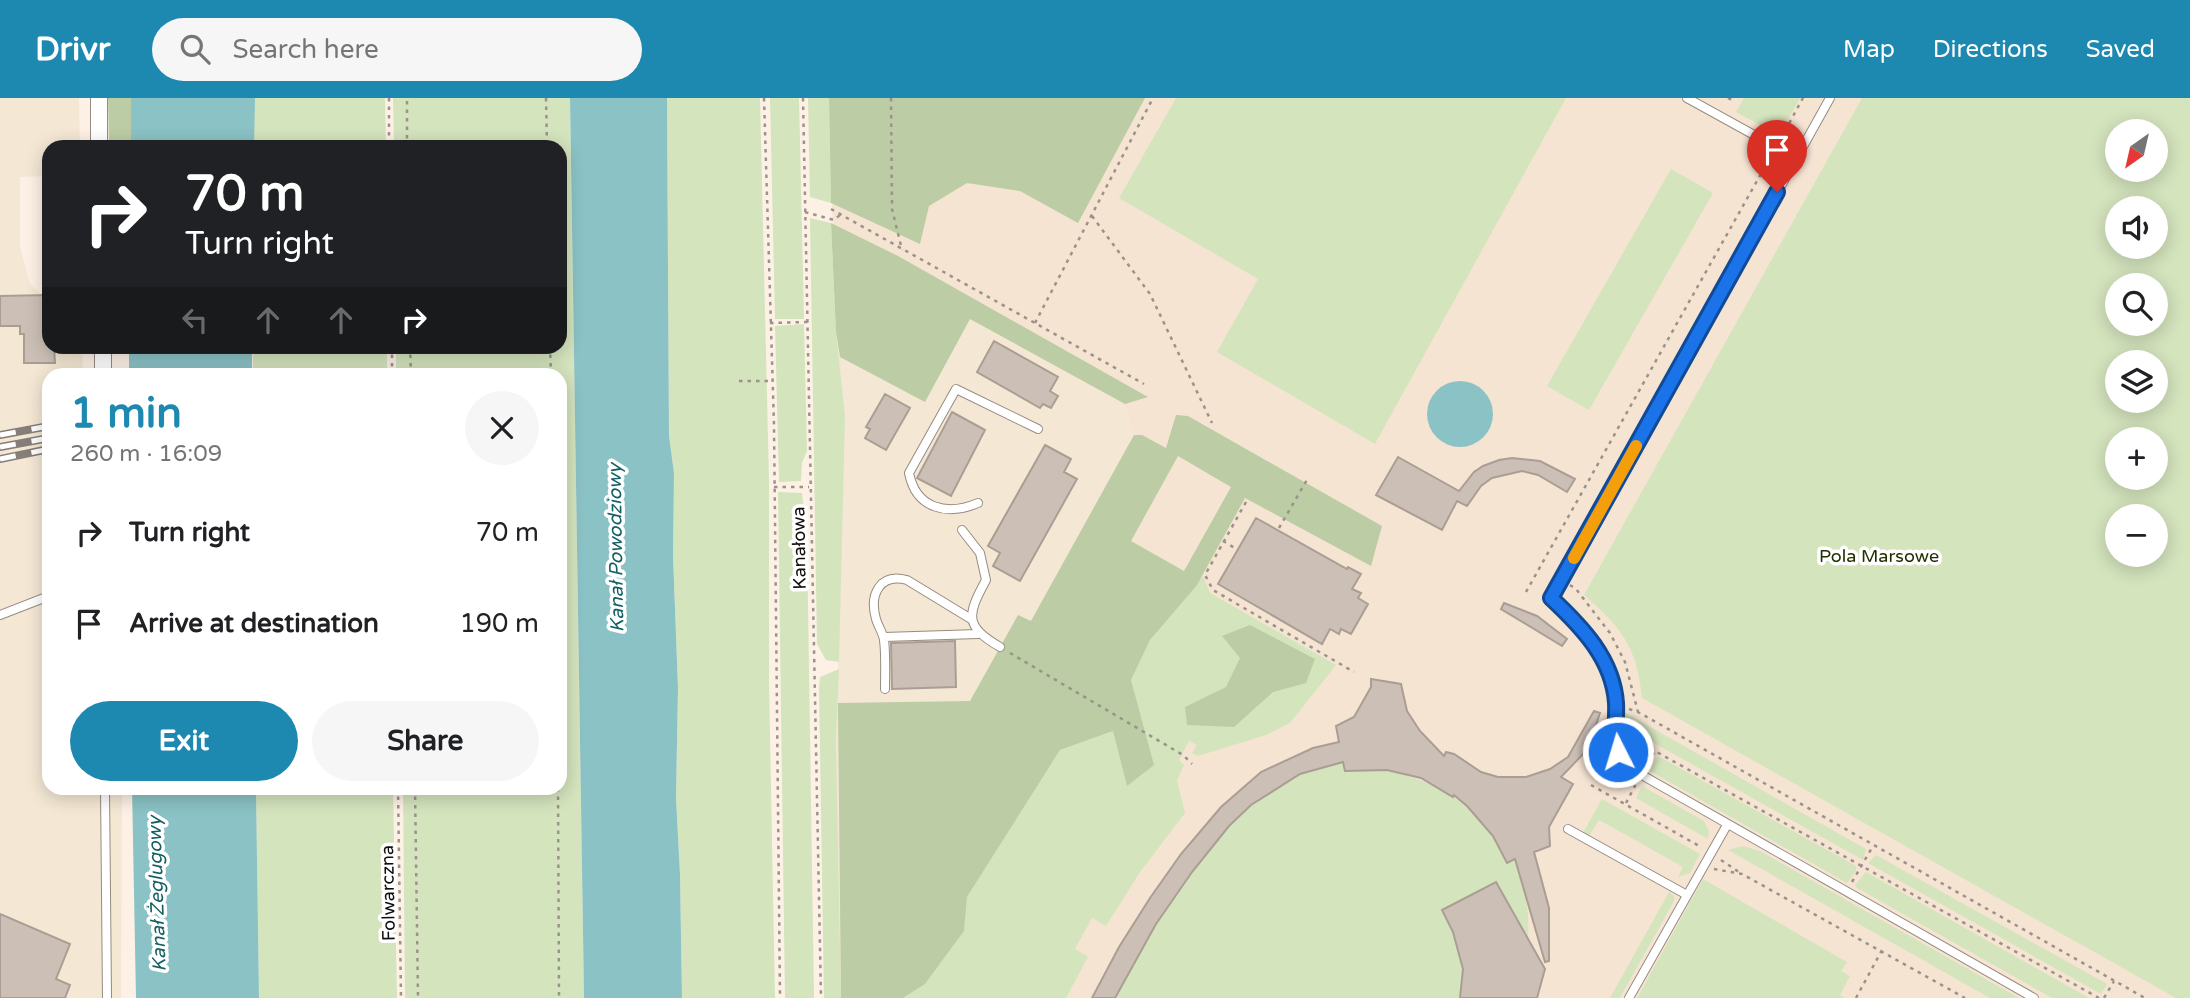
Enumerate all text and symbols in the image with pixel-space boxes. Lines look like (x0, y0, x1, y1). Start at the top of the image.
search box (152, 18, 642, 81)
text: Drivr (35, 30, 110, 69)
icon: search (176, 30, 214, 68)
text: Search here (232, 34, 379, 65)
text: Map (1843, 35, 1895, 64)
text: Directions (1933, 35, 2048, 64)
text: Saved (2086, 35, 2155, 64)
north arrow (2105, 119, 2168, 182)
map controls (2105, 119, 2168, 567)
pin (1747, 120, 1807, 192)
icon: arrive (1758, 131, 1796, 169)
text: 70 m (185, 165, 304, 224)
icon: right (70, 168, 161, 259)
button: sound (2105, 196, 2168, 259)
text: Turn right (185, 225, 334, 263)
button: search (2105, 273, 2168, 336)
icon: left (176, 301, 214, 339)
icon: ahead (249, 301, 287, 339)
icon: ahead (322, 301, 360, 339)
icon: right (395, 301, 433, 339)
button: layers (2105, 350, 2168, 413)
text: 1 min (70, 388, 182, 439)
button: close (465, 391, 539, 465)
button: + (2105, 427, 2168, 490)
text: 260 m · 16:09 (70, 440, 222, 468)
water label: Kanał Powodziowy (603, 461, 628, 633)
button: − (2105, 504, 2168, 567)
street label: Kanałowa (787, 506, 811, 590)
icon: right (70, 514, 108, 552)
text: Turn right (129, 517, 250, 548)
text: 70 m (476, 517, 539, 548)
park label: Pola Marsowe (1819, 545, 1939, 567)
icon: arrive (70, 605, 108, 643)
text: Arrive at destination (129, 608, 379, 639)
text: 190 m (459, 608, 539, 639)
button: Exit (70, 701, 298, 781)
button: Share (312, 701, 539, 781)
position arrow (1581, 715, 1655, 789)
water label: Kanał Żeglugowy (143, 813, 171, 972)
street label: Folwarczna (376, 845, 400, 941)

